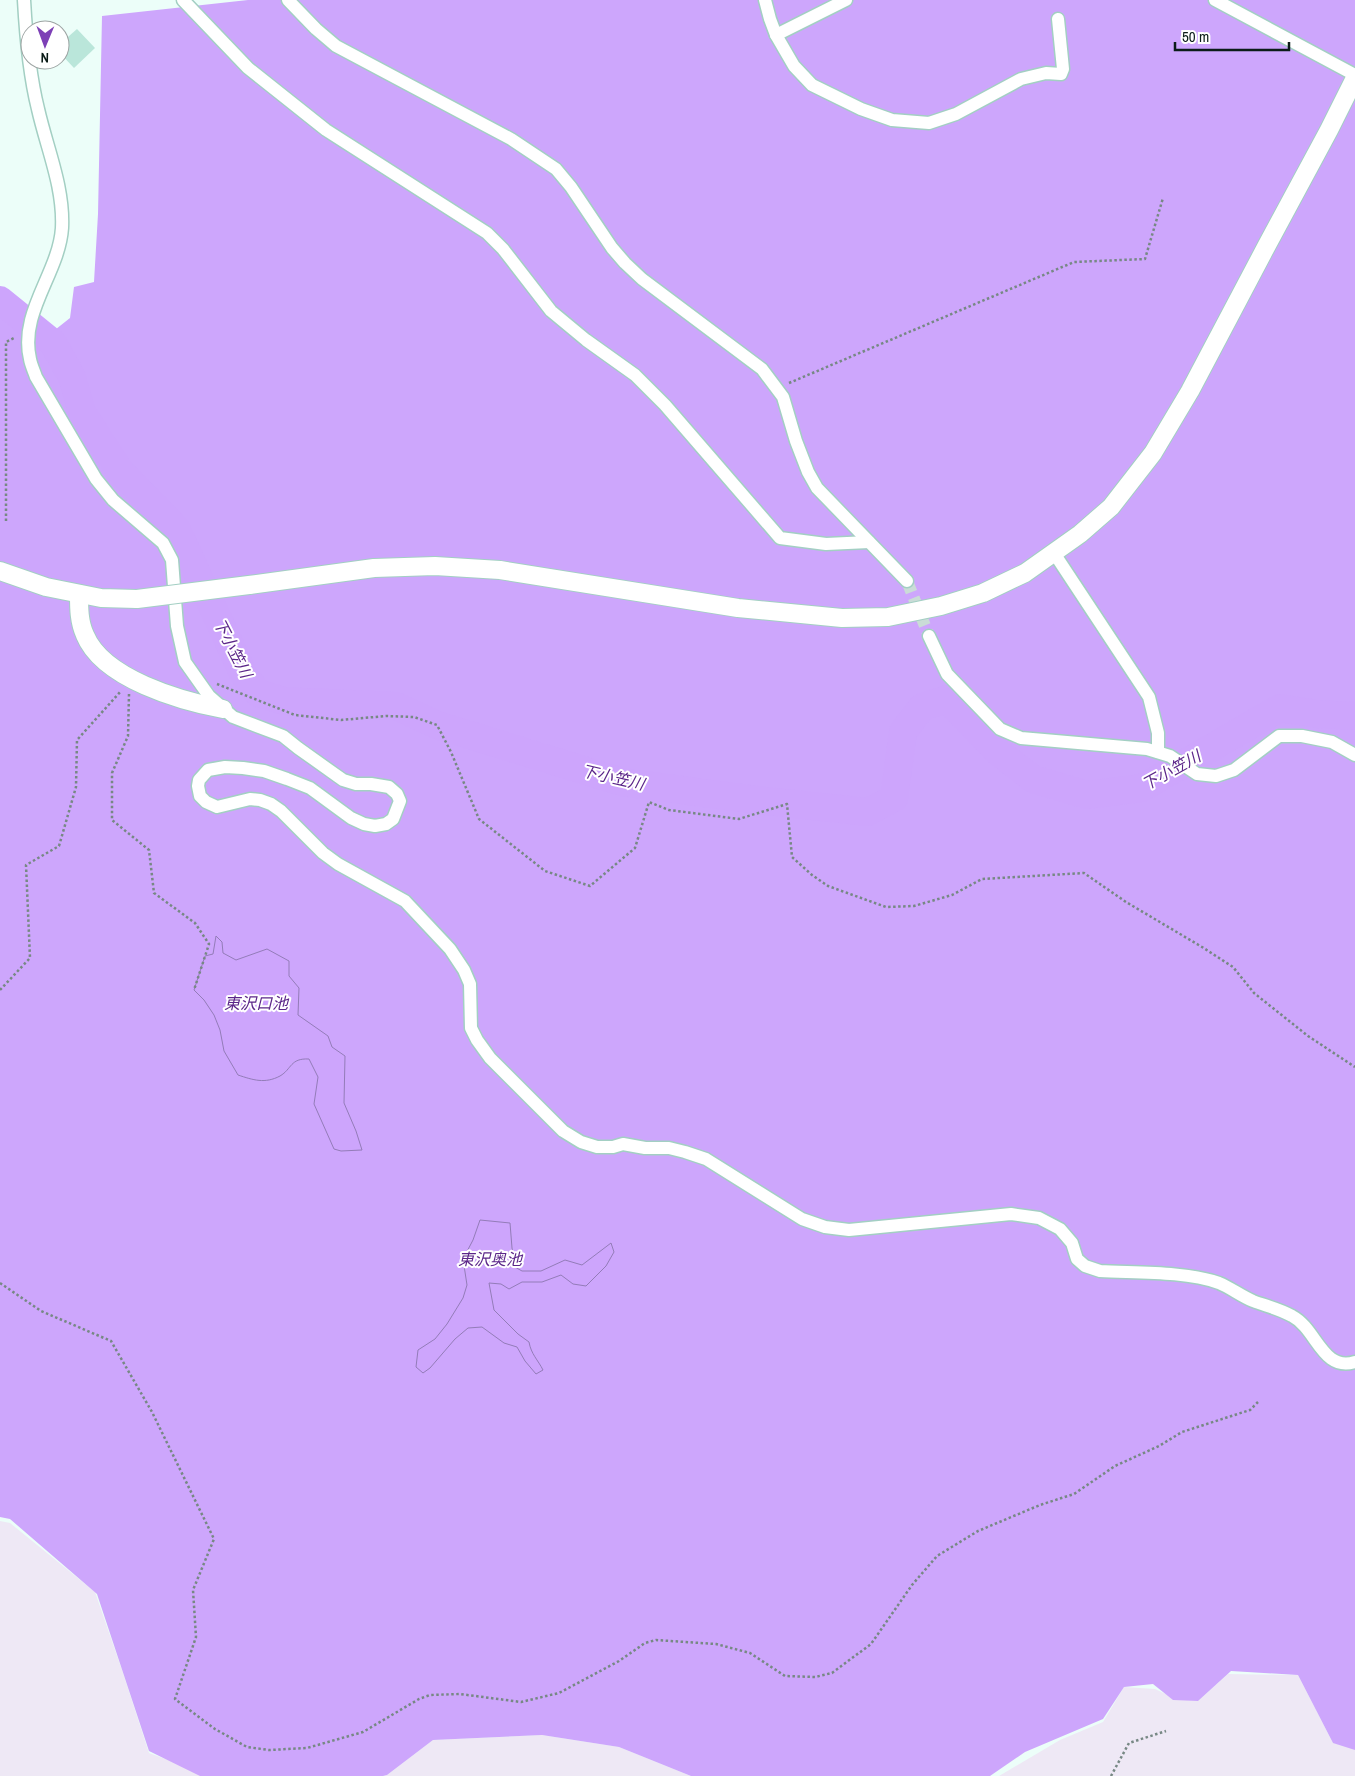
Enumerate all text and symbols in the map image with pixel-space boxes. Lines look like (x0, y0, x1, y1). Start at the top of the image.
north arrow (20, 20, 70, 70)
scale bar (1175, 20, 1289, 52)
text: 50 m (1182, 26, 1209, 47)
text: N (40, 49, 49, 67)
water label: 下小笠川 (209, 614, 258, 683)
water label: 下小笠川 (1138, 744, 1206, 795)
water label: 下小笠川 (579, 759, 649, 795)
water label: 東沢口池 (224, 992, 290, 1014)
water label: 東沢奥池 (458, 1248, 524, 1270)

